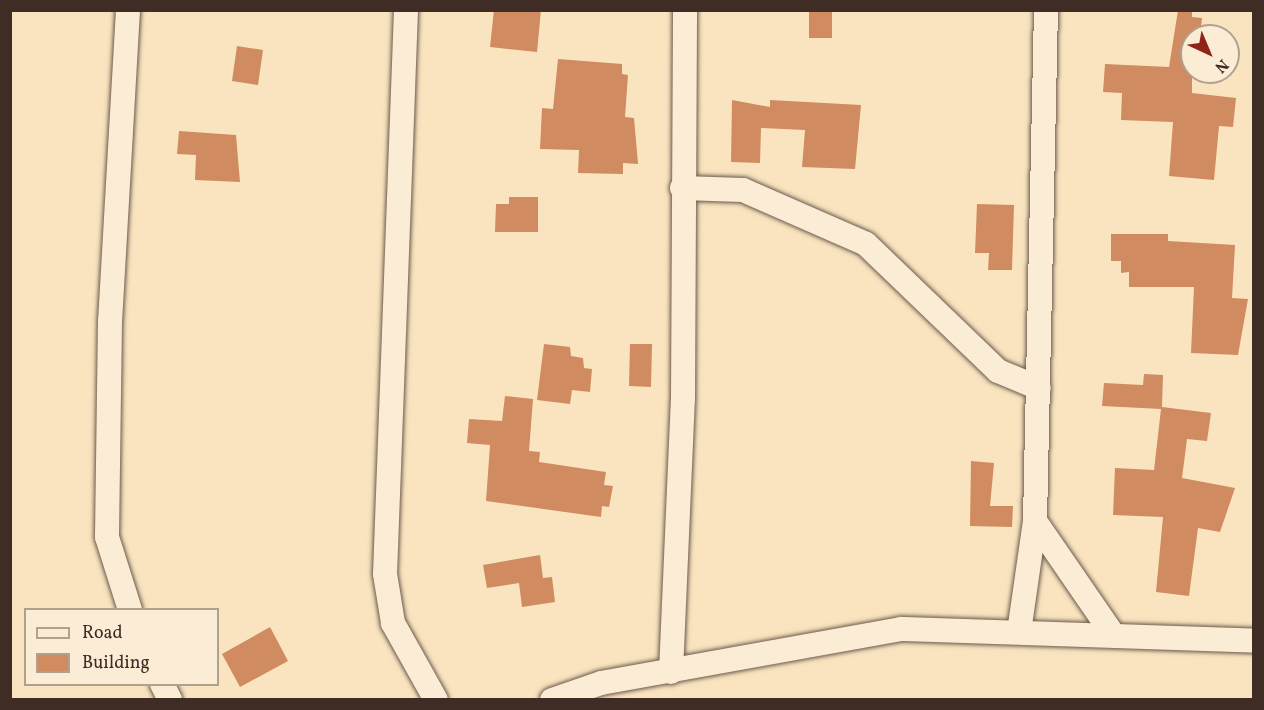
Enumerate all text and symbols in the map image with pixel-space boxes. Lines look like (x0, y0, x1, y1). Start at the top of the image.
north arrow (1180, 24, 1240, 84)
text: N (1209, 54, 1233, 77)
legend (24, 608, 219, 686)
text: Road (82, 621, 123, 646)
text: Building (82, 651, 150, 676)

